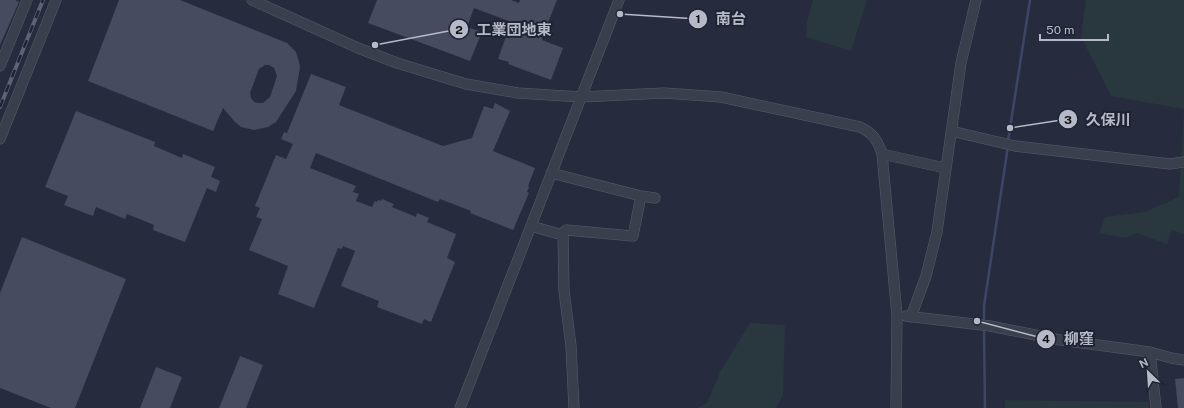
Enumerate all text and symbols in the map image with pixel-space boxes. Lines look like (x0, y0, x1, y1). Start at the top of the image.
callout: 南台 (688, 6, 754, 33)
text: 南台 (716, 10, 746, 27)
text: 1 (695, 12, 701, 26)
callout: 工業団地東 (449, 16, 560, 43)
scale bar (1040, 16, 1108, 42)
text: 工業団地東 (476, 21, 552, 38)
text: 2 (455, 23, 463, 37)
text: 50 m (1046, 23, 1074, 37)
callout: 久保川 (1058, 106, 1139, 133)
text: 久保川 (1085, 111, 1131, 128)
text: 3 (1064, 113, 1072, 127)
callout: 柳窪 (1036, 326, 1102, 353)
text: 柳窪 (1064, 330, 1094, 347)
text: 4 (1042, 332, 1050, 346)
north arrow (1128, 352, 1168, 392)
text: N (1137, 356, 1150, 370)

